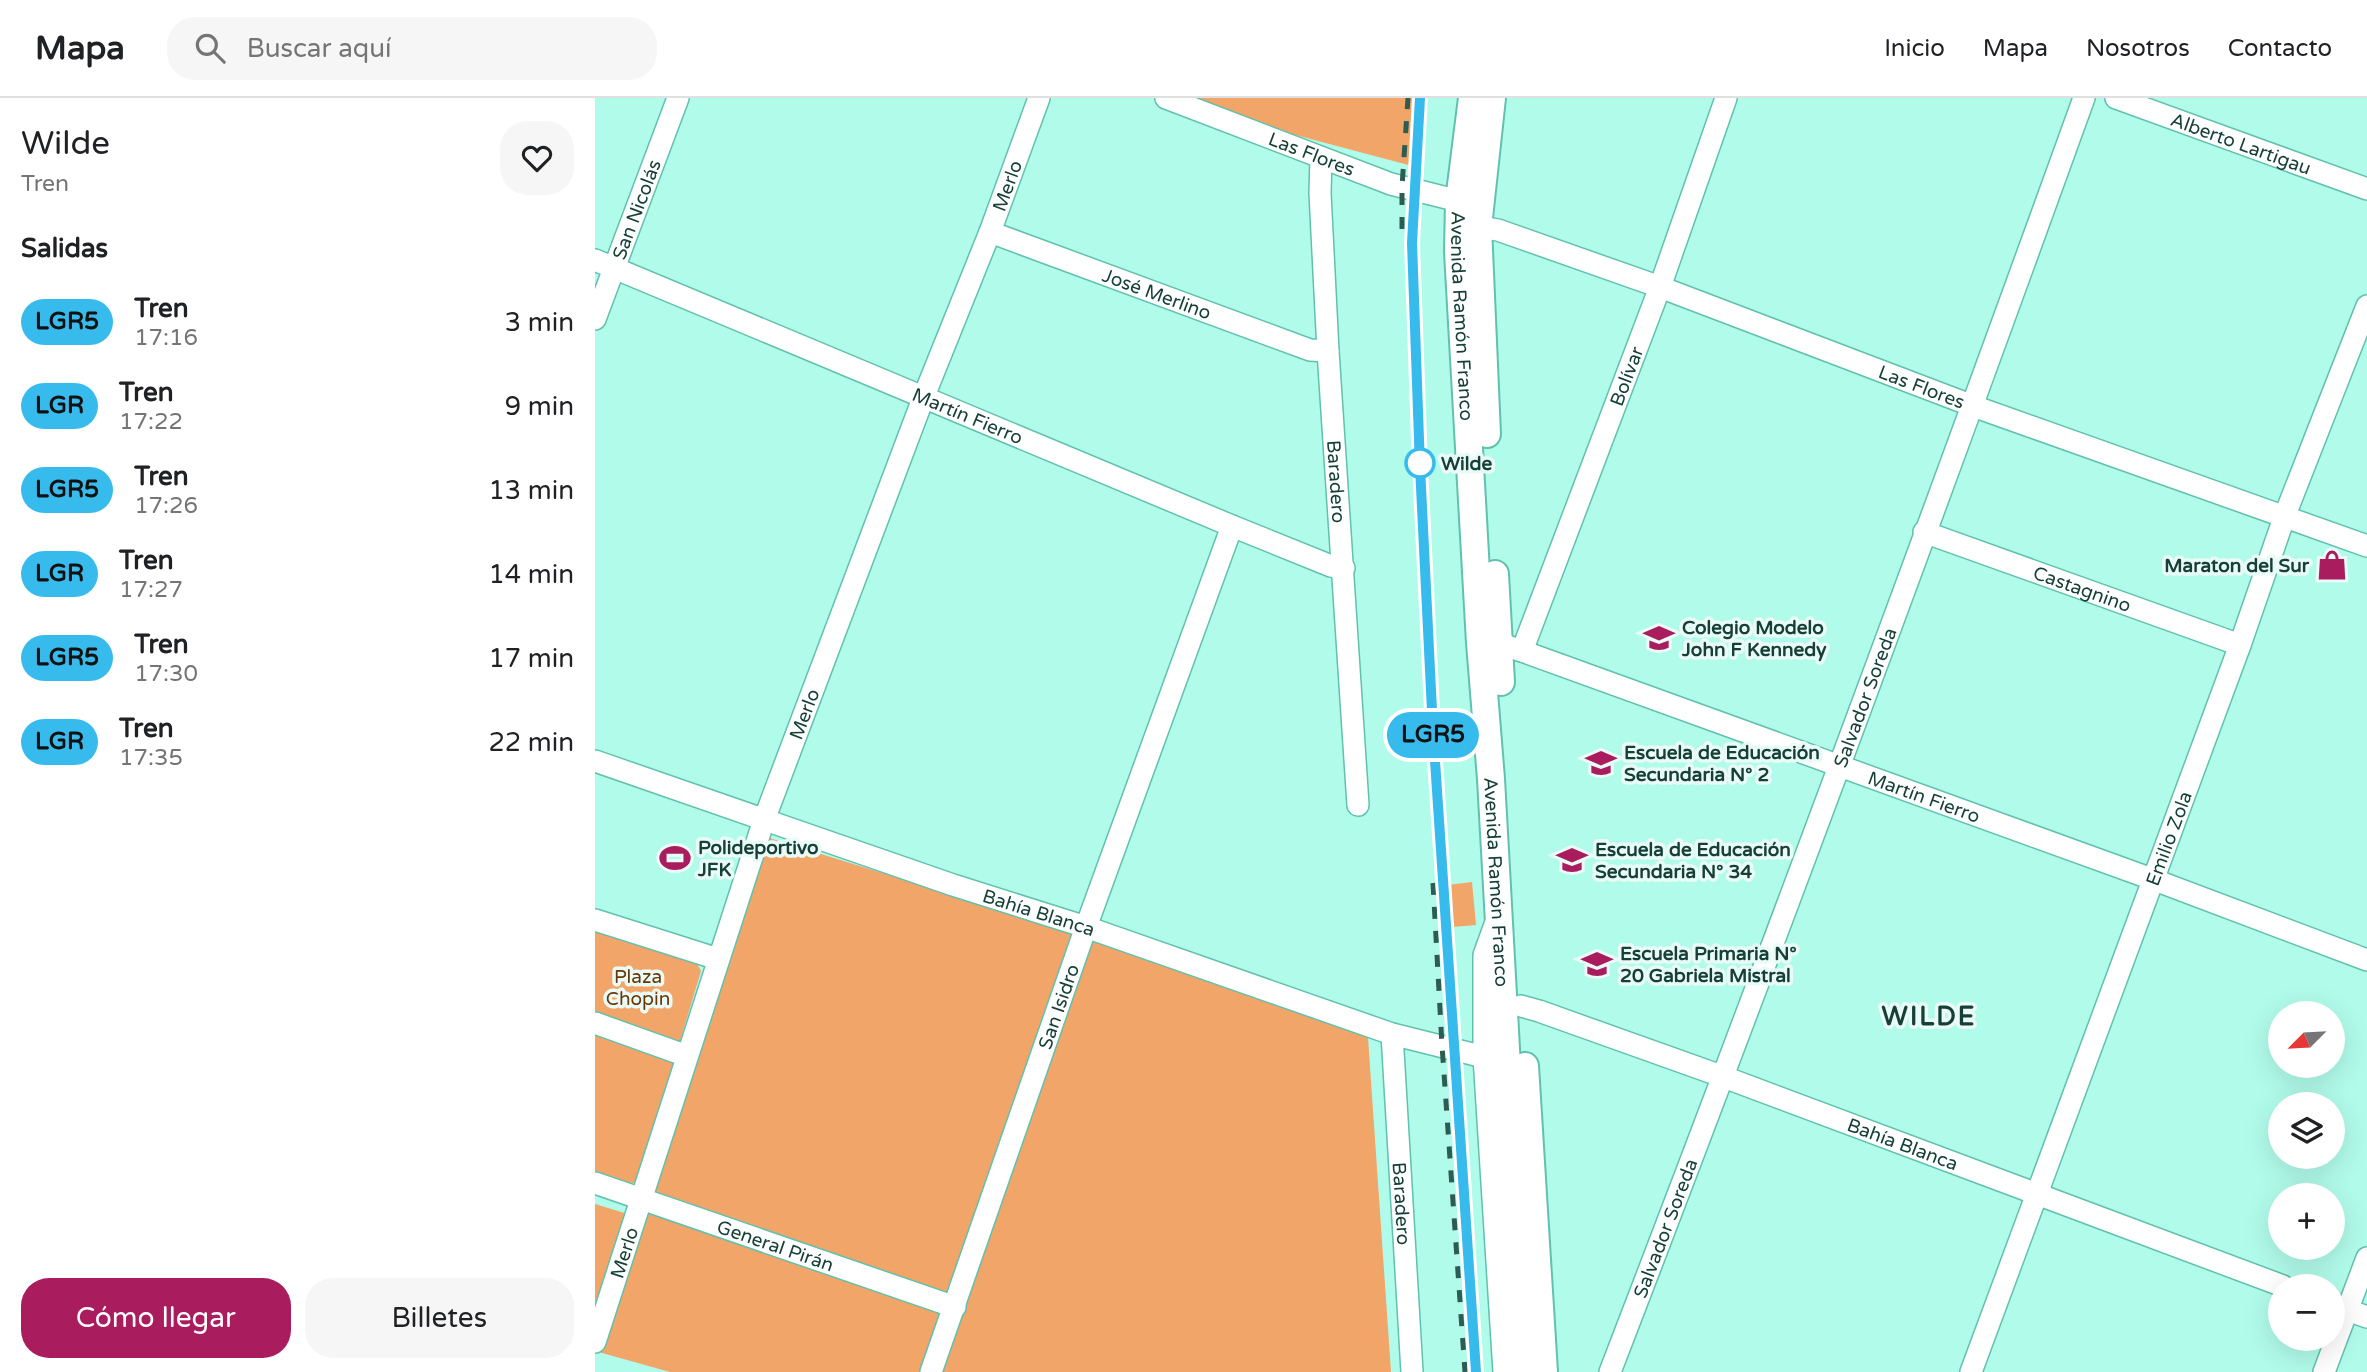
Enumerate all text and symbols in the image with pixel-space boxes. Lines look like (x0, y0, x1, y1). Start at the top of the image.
search box (167, 17, 657, 80)
text: Mapa (35, 29, 125, 68)
icon: search (191, 29, 229, 67)
text: Buscar aquí (247, 33, 391, 64)
text: Inicio (1884, 34, 1945, 63)
text: Mapa (1983, 34, 2048, 63)
text: Nosotros (2086, 34, 2190, 63)
text: Contacto (2228, 34, 2332, 63)
street label: Alberto Lartigau (2168, 109, 2314, 180)
button: heart (500, 121, 574, 195)
text: Wilde (21, 124, 110, 163)
street label: Las Flores (1265, 128, 1357, 181)
street label: San Nicolás (608, 157, 666, 263)
street label: Merlo (989, 158, 1027, 214)
text: Tren (21, 170, 69, 198)
street label: Avenida Ramón Franco (1446, 211, 1477, 422)
text: Salidas (21, 233, 108, 264)
street label: José Merlino (1099, 264, 1214, 325)
text: Tren (134, 293, 189, 324)
text: LGR5 (35, 307, 99, 336)
text: 3 min (505, 307, 574, 338)
text: 17:16 (134, 324, 198, 352)
street label: Bolívar (1606, 343, 1649, 409)
street label: Las Flores (1875, 361, 1968, 414)
text: Tren (119, 377, 174, 408)
street label: Martín Fierro (909, 384, 1026, 449)
text: LGR (35, 391, 84, 420)
text: 9 min (505, 391, 574, 422)
text: 17:22 (119, 408, 183, 436)
street label: Baradero (1322, 439, 1349, 524)
marker: Wilde (1405, 448, 1435, 478)
place label: Wilde (1441, 453, 1492, 475)
text: Tren (134, 461, 189, 492)
text: LGR5 (35, 475, 99, 504)
text: 13 min (488, 475, 574, 506)
text: 17:26 (134, 492, 198, 520)
text: Tren (119, 545, 174, 576)
shop icon: Maraton del Sur (2315, 548, 2349, 582)
place label: Maraton del Sur (2164, 555, 2310, 577)
text: LGR (35, 559, 84, 588)
text: 14 min (488, 559, 574, 590)
street label: Castagnino (2030, 562, 2134, 617)
text: 17:27 (119, 576, 183, 604)
place label: Colegio Modelo John F Kennedy (1681, 617, 1827, 662)
school or university icon: Colegio Modelo John F Kennedy (1642, 621, 1676, 655)
street label: Salvador Soreda (1830, 625, 1902, 771)
text: Tren (134, 629, 189, 660)
text: LGR5 (35, 643, 99, 672)
text: 17 min (488, 643, 574, 674)
text: 17:30 (134, 660, 198, 688)
street label: Merlo (785, 686, 824, 743)
line badge: LGR5 (1384, 712, 1482, 758)
text: Tren (119, 713, 174, 744)
text: LGR5 (1401, 720, 1465, 749)
text: LGR (35, 727, 84, 756)
text: 22 min (488, 727, 574, 758)
place label: Escuela de Educación Secundaria N° 2 (1624, 742, 1820, 786)
text: 17:35 (119, 744, 183, 772)
school or university icon: Escuela de Educación Secundaria N° 2 (1584, 746, 1618, 780)
street label: Martín Fierro (1865, 767, 1983, 828)
street label: Avenida Ramón Franco (1479, 776, 1513, 988)
street label: Emilio Zola (2142, 788, 2197, 889)
place label: Polideportivo JFK (697, 837, 819, 881)
place label: Escuela de Educación Secundaria N° 34 (1595, 839, 1791, 883)
sports icon: Polideportivo JFK (658, 841, 692, 875)
school or university icon: Escuela de Educación Secundaria N° 34 (1555, 843, 1589, 877)
street label: Bahía Blanca (980, 885, 1098, 941)
place label: Escuela Primaria N° 20 Gabriela Mistral (1620, 943, 1797, 987)
school or university icon: Escuela Primaria N° 20 Gabriela Mistral (1580, 947, 1614, 981)
street label: San Isidro (1034, 961, 1084, 1052)
park label: Plaza Chopin (606, 966, 670, 1010)
district label: WILDE (1882, 1001, 1976, 1032)
north arrow (2268, 1001, 2345, 1078)
map controls (2268, 1001, 2345, 1351)
button: layers (2268, 1092, 2345, 1169)
street label: Bahía Blanca (1844, 1114, 1961, 1176)
street label: Salvador Soreda (1629, 1156, 1703, 1301)
street label: Baradero (1388, 1162, 1414, 1246)
button: + (2268, 1183, 2345, 1260)
street label: General Pirán (714, 1216, 837, 1276)
street label: Merlo (606, 1225, 643, 1281)
button: − (2268, 1274, 2345, 1351)
button: Cómo llegar (21, 1278, 291, 1358)
button: Billetes (305, 1278, 574, 1358)

